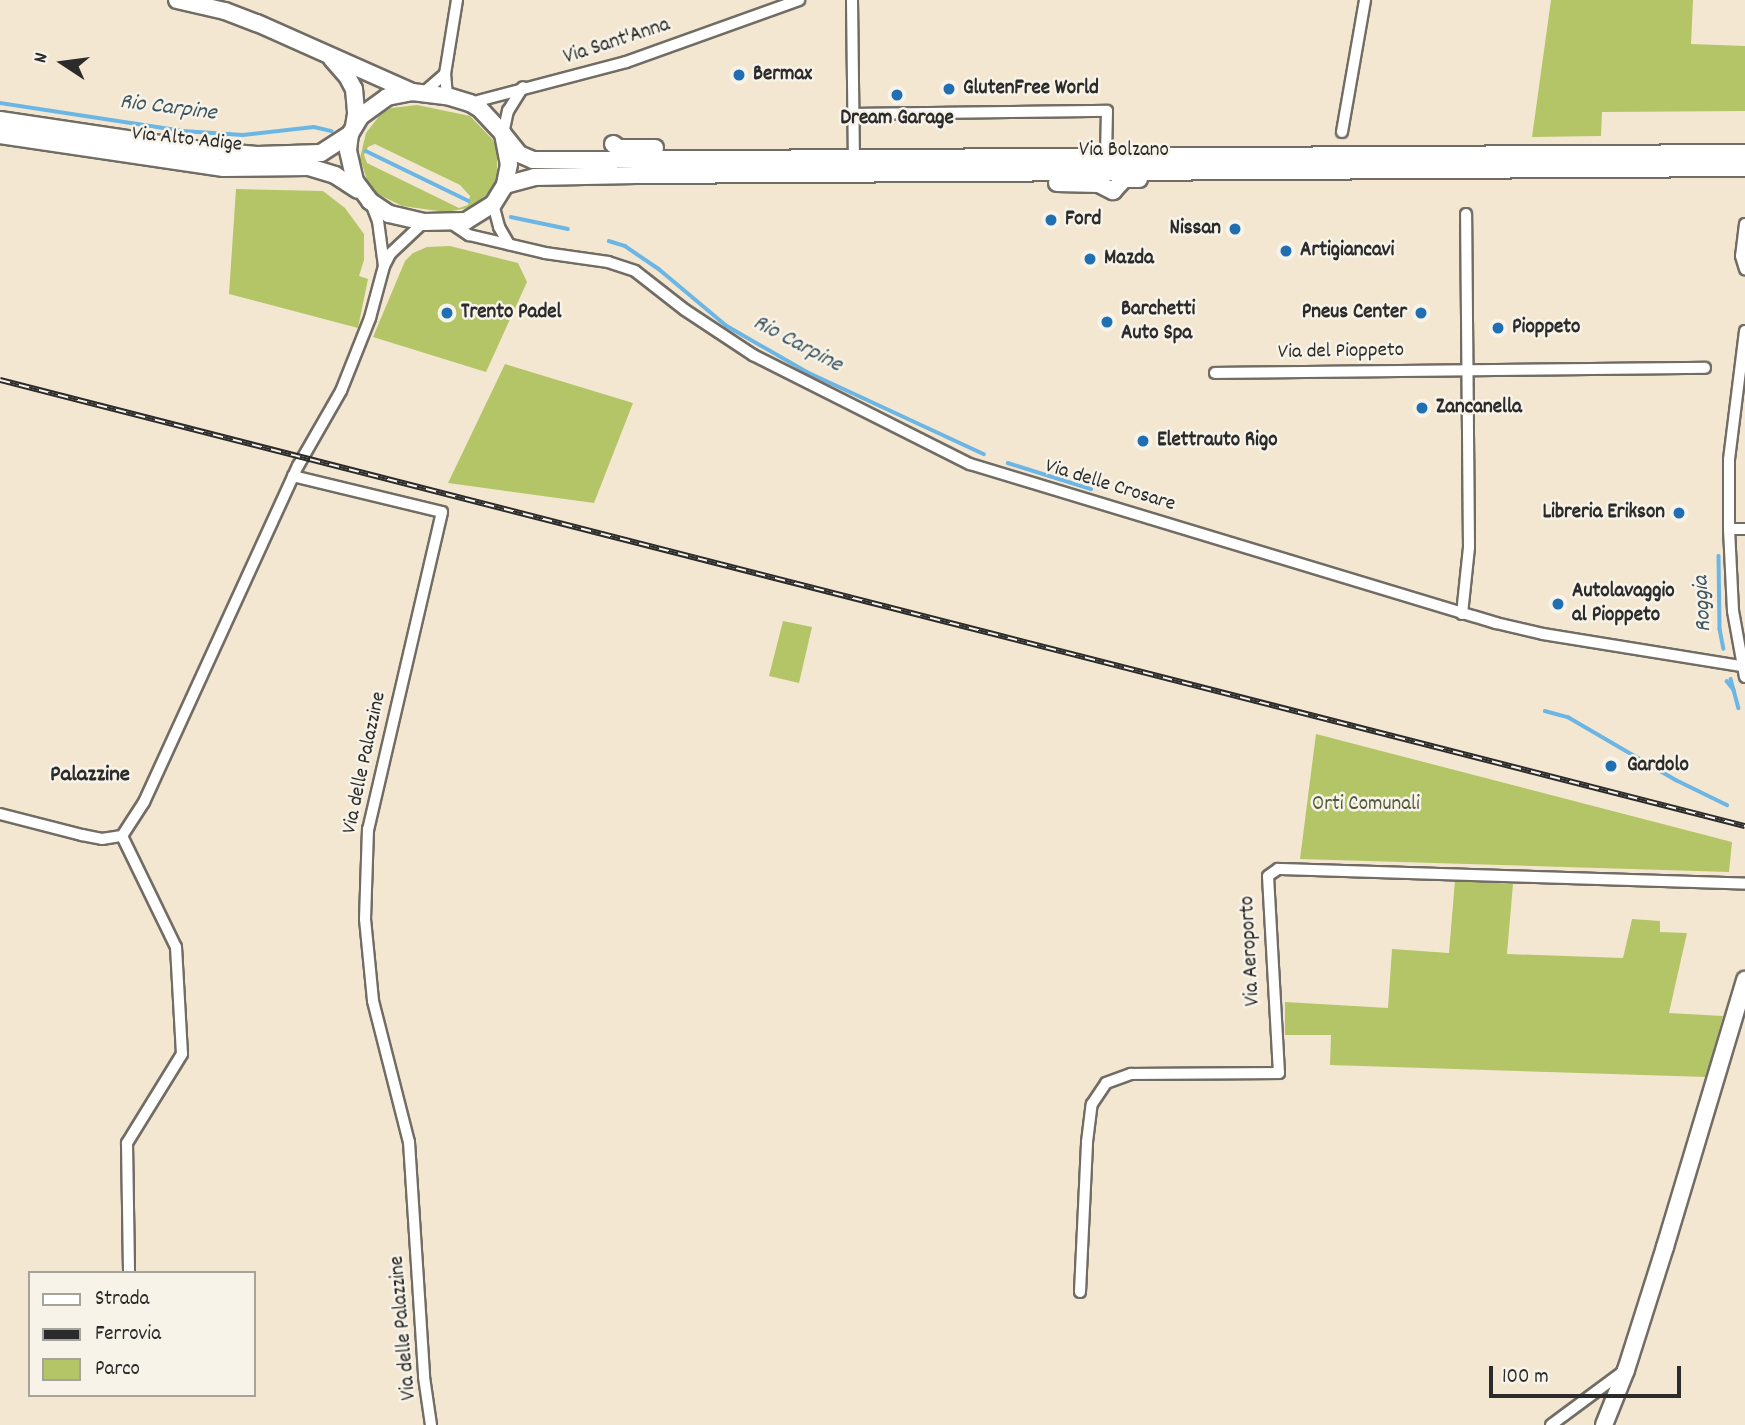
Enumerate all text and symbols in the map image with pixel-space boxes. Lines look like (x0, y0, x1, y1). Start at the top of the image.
street label: Via Sant'Anna (561, 13, 673, 71)
north arrow (28, 28, 98, 98)
text: N (28, 51, 56, 66)
place label: Bermax (753, 62, 812, 88)
marker: Bermax (731, 67, 747, 83)
place label: GlutenFree World (963, 76, 1099, 102)
marker: GlutenFree World (941, 81, 957, 97)
marker: Dream Garage (889, 87, 905, 103)
water label: Rio Carpine (118, 89, 218, 129)
place label: Dream Garage (840, 106, 954, 132)
street label: Via Alto Adige (131, 122, 243, 158)
street label: Via Bolzano (1079, 138, 1169, 164)
place label: Ford (1065, 207, 1101, 233)
marker: Ford (1043, 212, 1059, 228)
place label: Nissan (1170, 216, 1221, 242)
marker: Nissan (1227, 221, 1243, 237)
place label: Artigiancavi (1300, 238, 1394, 264)
marker: Artigiancavi (1278, 243, 1294, 259)
place label: Mazda (1104, 246, 1154, 272)
marker: Mazda (1082, 251, 1098, 267)
place label: Barchetti Auto Spa (1121, 297, 1195, 347)
place label: Trento Padel (461, 300, 562, 326)
place label: Pneus Center (1302, 300, 1407, 326)
marker: Trento Padel (439, 305, 455, 321)
marker: Pneus Center (1413, 305, 1429, 321)
water label: Rio Carpine (748, 310, 846, 380)
marker: Barchetti Auto Spa (1099, 314, 1115, 330)
place label: Pioppeto (1512, 315, 1580, 341)
marker: Pioppeto (1490, 320, 1506, 336)
street label: Via del Pioppeto (1278, 338, 1404, 366)
place label: Zancanella (1436, 395, 1522, 421)
marker: Zancanella (1414, 400, 1430, 416)
place label: Elettrauto Rigo (1157, 428, 1277, 454)
marker: Elettrauto Rigo (1135, 433, 1151, 449)
street label: Via delle Crosare (1042, 454, 1178, 518)
place label: Libreria Erikson (1542, 500, 1665, 526)
marker: Libreria Erikson (1671, 505, 1687, 521)
water label: Roggia (1689, 575, 1719, 633)
place label: Autolavaggio al Pioppeto (1572, 579, 1675, 629)
marker: Autolavaggio al Pioppeto (1550, 596, 1566, 612)
street label: Via delle Palazzine (338, 690, 392, 836)
place label: Gardolo (1627, 753, 1689, 779)
marker: Gardolo (1601, 756, 1621, 776)
district label: Palazzine (50, 762, 130, 790)
park label: Orti Comunali (1312, 792, 1420, 818)
street label: Via Aeroporto (1236, 895, 1266, 1007)
street label: Via delle Palazzine (385, 1255, 423, 1401)
legend (28, 1271, 256, 1397)
text: Strada (95, 1285, 149, 1315)
text: Ferrovia (95, 1320, 161, 1350)
scale bar (1493, 1352, 1686, 1396)
text: Parco (95, 1355, 140, 1385)
text: 100 m (1502, 1363, 1549, 1393)

